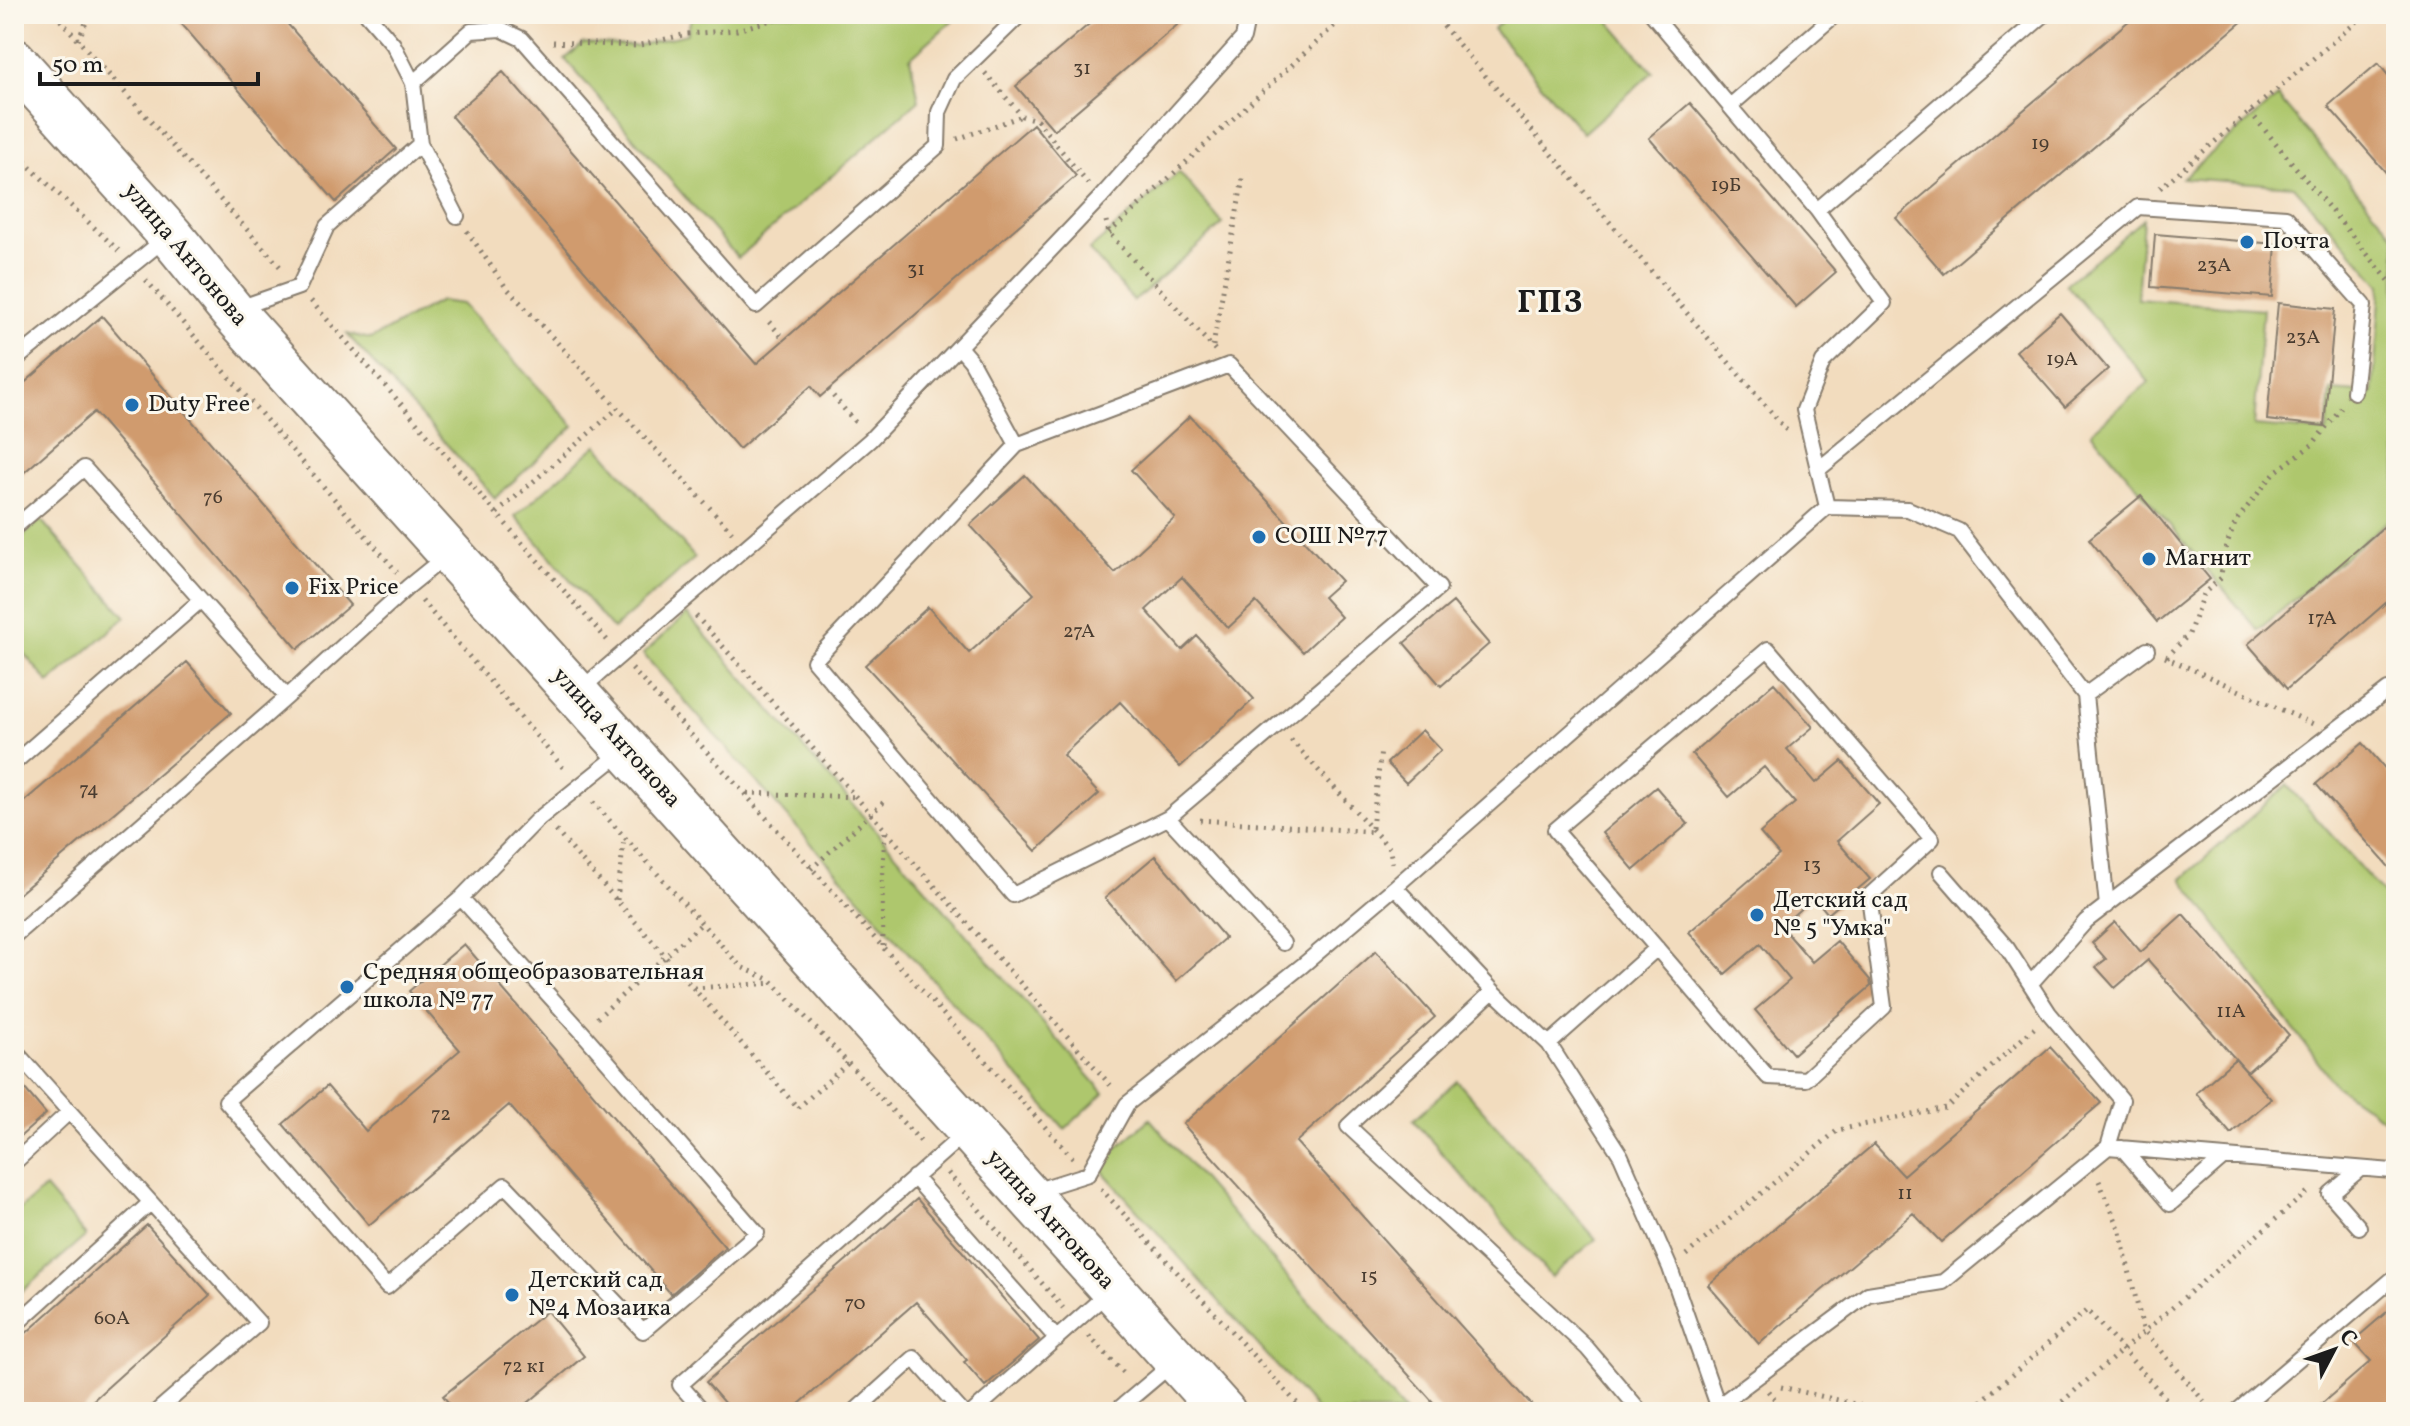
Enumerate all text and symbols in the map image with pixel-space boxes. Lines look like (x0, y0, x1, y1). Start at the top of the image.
scale bar (40, 36, 258, 86)
text: 50 m (52, 49, 104, 83)
house number: 31 (1073, 55, 1091, 83)
house number: 19 (2031, 130, 2049, 158)
house number: 19Б (1711, 172, 1741, 200)
street label: улица Антонова (114, 175, 256, 335)
place label: Почта (2263, 225, 2330, 259)
marker: Почта (2238, 233, 2256, 251)
house number: 23А (2197, 252, 2231, 280)
house number: 31 (907, 256, 925, 284)
district label: ГПЗ (1517, 282, 1585, 326)
house number: 23А (2286, 324, 2320, 352)
house number: 19А (2046, 346, 2078, 374)
place label: Duty Free (148, 388, 250, 422)
marker: Duty Free (123, 396, 141, 414)
house number: 76 (203, 484, 223, 512)
place label: СОШ №77 (1275, 520, 1388, 554)
marker: СОШ №77 (1250, 528, 1268, 546)
place label: Магнит (2165, 542, 2251, 576)
marker: Магнит (2140, 550, 2158, 568)
place label: Fix Price (308, 571, 399, 605)
marker: Fix Price (283, 579, 301, 597)
house number: 17А (2307, 605, 2337, 633)
house number: 27А (1063, 618, 1095, 646)
street label: улица Антонова (543, 660, 689, 816)
house number: 74 (79, 776, 99, 804)
house number: 13 (1803, 852, 1821, 880)
place label: Детский сад № 5 "Умка" (1773, 884, 1908, 946)
marker: Детский сад № 5 "Умка" (1748, 906, 1766, 924)
place label: Средняя общеобразовательная школа № 77 (363, 956, 704, 1018)
marker: Средняя общеобразовательная школа № 77 (338, 978, 356, 996)
house number: 11А (2216, 998, 2246, 1026)
house number: 72 (431, 1101, 451, 1129)
street label: улица Антонова (977, 1142, 1123, 1298)
house number: 11 (1897, 1180, 1913, 1208)
house number: 15 (1360, 1263, 1378, 1291)
place label: Детский сад №4 Мозаика (528, 1264, 671, 1326)
marker: Детский сад №4 Мозаика (503, 1286, 521, 1304)
house number: 70 (845, 1290, 865, 1318)
house number: 60А (94, 1305, 130, 1333)
north arrow (2294, 1310, 2374, 1390)
text: С (2331, 1323, 2364, 1354)
house number: 72 к1 (503, 1353, 545, 1381)

